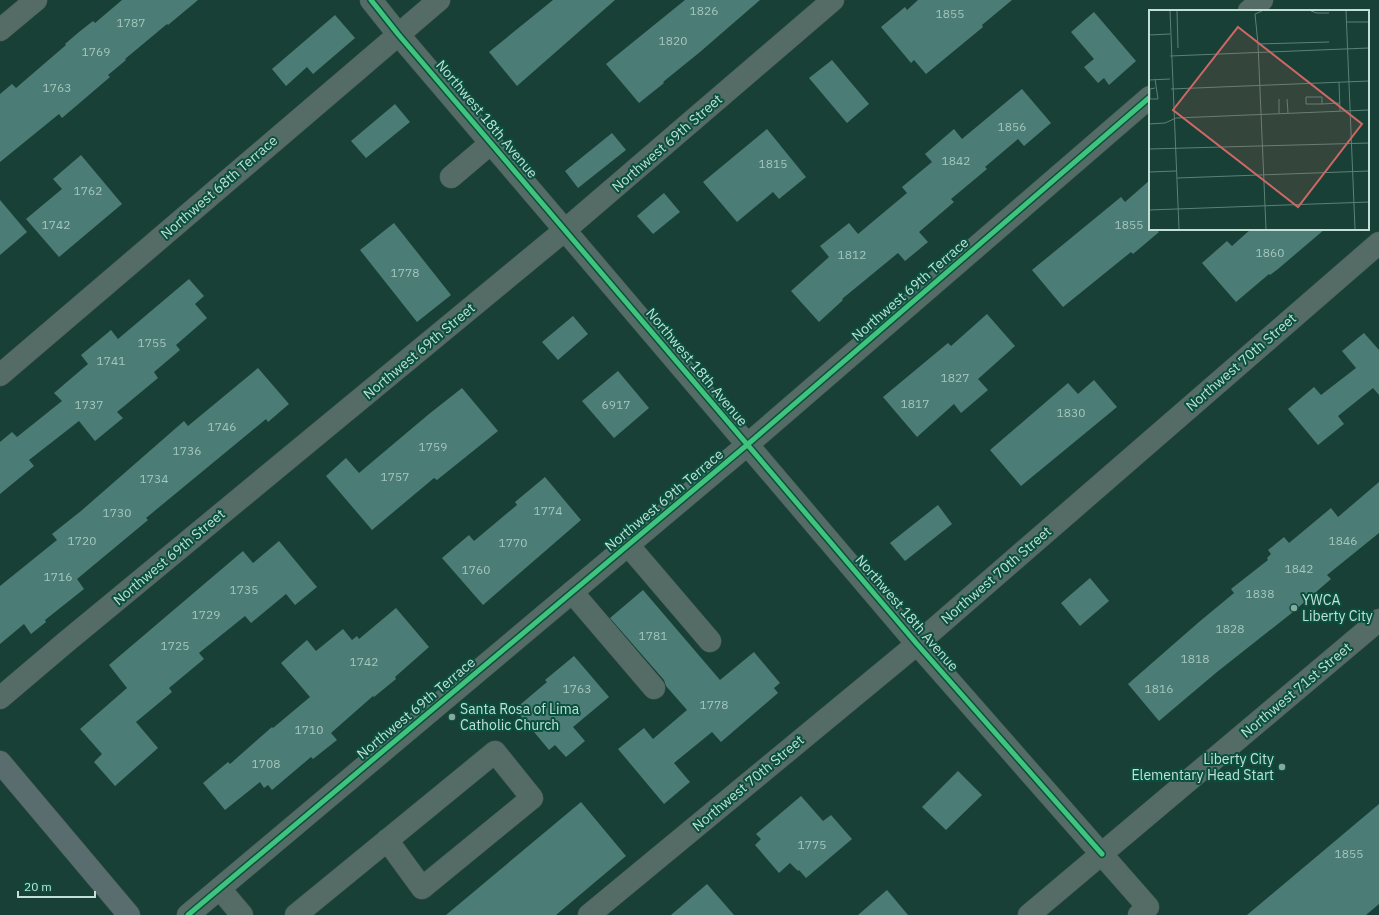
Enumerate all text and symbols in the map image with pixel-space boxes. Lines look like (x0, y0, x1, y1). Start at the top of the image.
house number: 1826 (690, 3, 718, 18)
house number: 1855 (936, 6, 964, 21)
inset map (1149, 10, 1369, 230)
house number: 1787 (117, 15, 145, 30)
house number: 1820 (659, 33, 687, 48)
house number: 1769 (82, 44, 110, 59)
street label: Northwest 18th Avenue (432, 56, 542, 182)
house number: 1763 (43, 80, 71, 95)
street label: Northwest 69th Street (608, 90, 726, 196)
house number: 1856 (998, 119, 1026, 134)
street label: Northwest 68th Terrace (157, 131, 281, 243)
house number: 1842 (942, 153, 970, 168)
house number: 1815 (759, 156, 787, 171)
house number: 1762 (74, 183, 102, 198)
house number: 1742 (42, 217, 70, 232)
house number: 1855 (1115, 217, 1143, 232)
street label: Northwest 69th Terrace (848, 233, 972, 345)
house number: 1860 (1256, 245, 1284, 260)
house number: 1812 (838, 247, 866, 262)
house number: 1778 (391, 265, 419, 280)
street label: Northwest 69th Street (359, 299, 479, 403)
street label: Northwest 18th Avenue (642, 304, 752, 430)
street label: Northwest 70th Street (1182, 309, 1300, 415)
house number: 1755 (138, 335, 166, 350)
house number: 1741 (97, 353, 125, 368)
house number: 1827 (941, 370, 969, 385)
house number: 1817 (901, 396, 929, 411)
house number: 1737 (75, 397, 103, 412)
house number: 6917 (602, 397, 630, 412)
house number: 1830 (1057, 405, 1085, 420)
house number: 1746 (208, 419, 236, 434)
house number: 1759 (419, 439, 447, 454)
house number: 1736 (173, 443, 201, 458)
street label: Northwest 69th Terrace (601, 445, 727, 555)
house number: 1757 (381, 469, 409, 484)
house number: 1734 (140, 471, 168, 486)
house number: 1774 (534, 503, 562, 518)
house number: 1730 (103, 505, 131, 520)
street label: Northwest 69th Street (109, 505, 229, 609)
street label: Northwest 70th Street (937, 522, 1055, 628)
house number: 1720 (68, 533, 96, 548)
house number: 1846 (1329, 533, 1357, 548)
house number: 1770 (499, 535, 527, 550)
street label: Northwest 18th Avenue (851, 551, 963, 675)
house number: 1842 (1285, 561, 1313, 576)
house number: 1760 (462, 562, 490, 577)
house number: 1716 (44, 569, 72, 584)
house number: 1735 (230, 582, 258, 597)
house number: 1838 (1246, 586, 1274, 601)
place label: YWCA Liberty City (1302, 591, 1373, 625)
marker: YWCA Liberty City (1289, 603, 1299, 613)
house number: 1729 (192, 607, 220, 622)
house number: 1828 (1216, 621, 1244, 636)
house number: 1781 (639, 628, 667, 643)
house number: 1725 (161, 638, 189, 653)
street label: Northwest 71st Street (1237, 638, 1355, 742)
house number: 1818 (1181, 651, 1209, 666)
street label: Northwest 69th Terrace (353, 653, 479, 763)
house number: 1742 (350, 654, 378, 669)
house number: 1763 (563, 681, 591, 696)
house number: 1816 (1145, 681, 1173, 696)
house number: 1778 (700, 697, 728, 712)
place label: Santa Rosa of Lima Catholic Church (460, 700, 580, 734)
marker: Santa Rosa of Lima Catholic Church (447, 712, 457, 722)
house number: 1710 (295, 722, 323, 737)
street label: Northwest 70th Street (688, 731, 808, 835)
place label: Liberty City Elementary Head Start (1131, 750, 1274, 784)
house number: 1708 (252, 756, 280, 771)
marker: Liberty City Elementary Head Start (1277, 762, 1287, 772)
house number: 1775 (798, 837, 826, 852)
house number: 1855 (1335, 846, 1363, 861)
scale bar (18, 873, 95, 899)
text: 20 m (24, 879, 52, 894)

